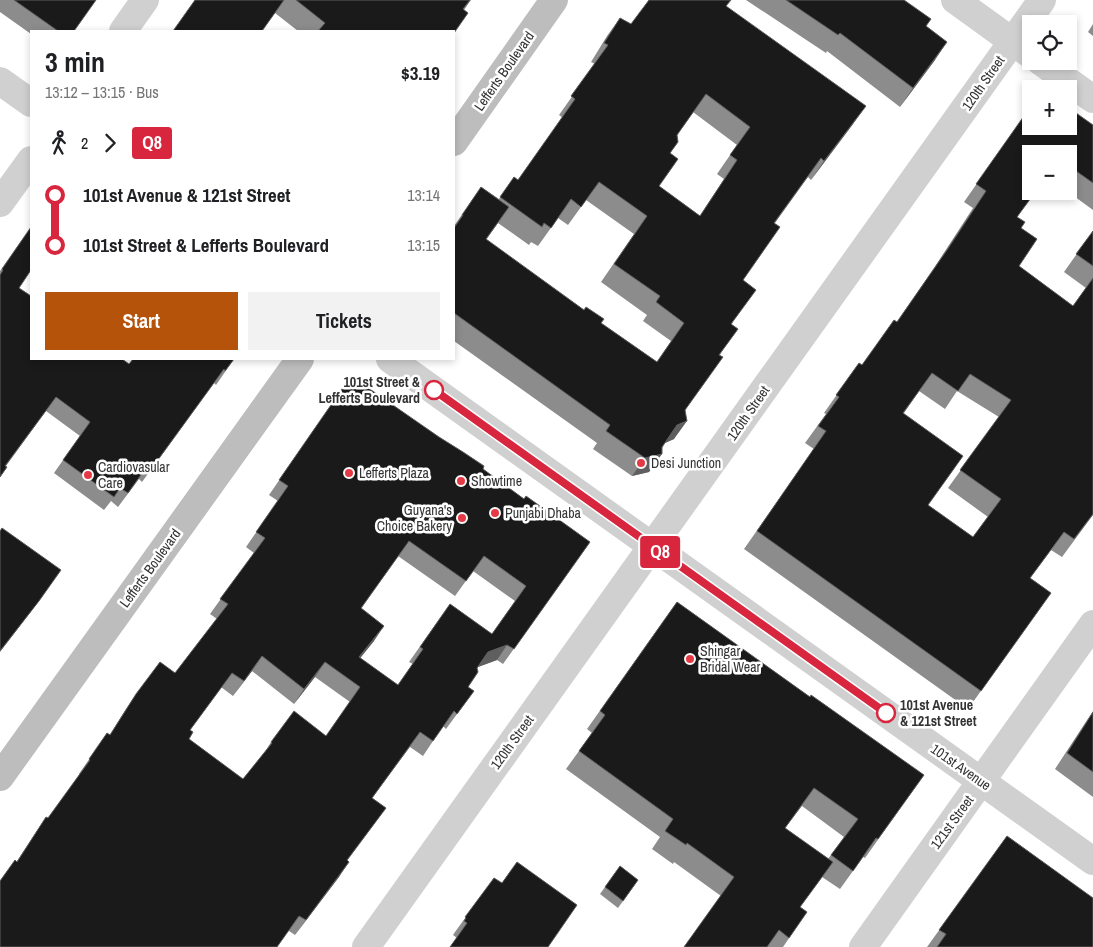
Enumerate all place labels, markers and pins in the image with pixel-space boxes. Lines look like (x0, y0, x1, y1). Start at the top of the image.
place label: 101st Street & Lefferts Boulevard (319, 373, 421, 407)
marker: 101st Street & Lefferts Boulevard (424, 380, 444, 400)
place label: Desi Junction (651, 454, 721, 472)
marker: Desi Junction (635, 457, 647, 469)
place label: Cardiovasular Care (98, 458, 170, 492)
place label: Lefferts Plaza (359, 464, 430, 482)
marker: Lefferts Plaza (343, 467, 355, 479)
marker: Cardiovasular Care (82, 469, 94, 481)
place label: Showtime (471, 472, 522, 490)
marker: Showtime (455, 475, 467, 487)
place label: Guyana's Choice Bakery (377, 501, 452, 535)
place label: Punjabi Dhaba (505, 504, 582, 522)
marker: Punjabi Dhaba (489, 507, 501, 519)
marker: Guyana's Choice Bakery (456, 512, 468, 524)
place label: Shingar Bridal Wear (700, 642, 761, 676)
marker: Shingar Bridal Wear (684, 653, 696, 665)
place label: 101st Avenue & 121st Street (900, 696, 977, 730)
marker: 101st Avenue & 121st Street (876, 703, 896, 723)

